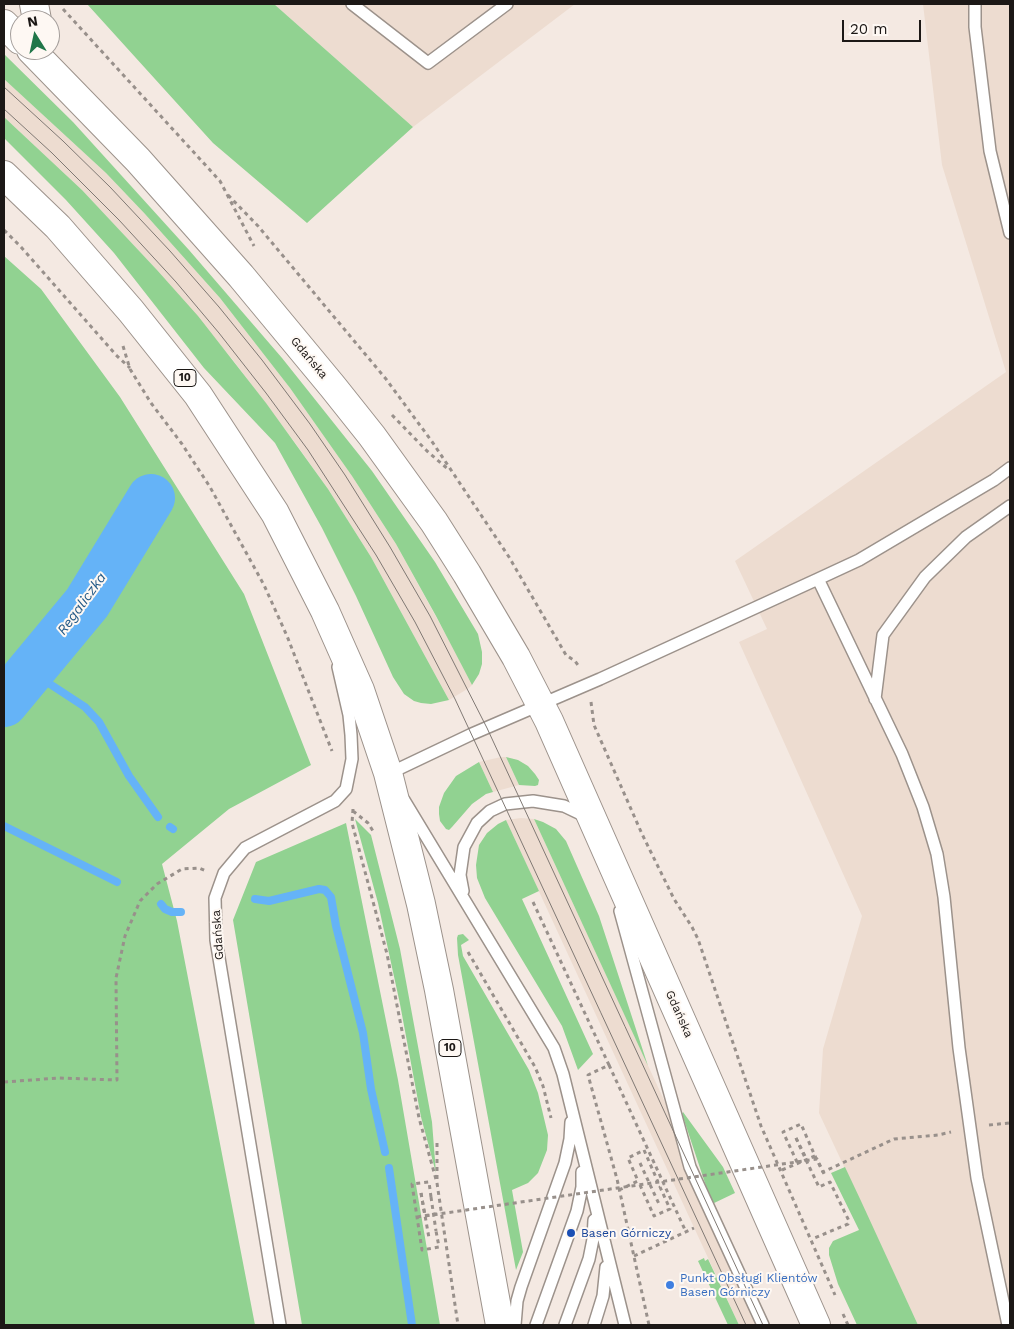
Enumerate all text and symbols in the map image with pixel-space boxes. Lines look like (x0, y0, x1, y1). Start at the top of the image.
north arrow (10, 10, 60, 60)
scale bar (844, 10, 923, 42)
text: N (26, 12, 39, 30)
text: 20 m (850, 20, 888, 38)
street label: Gdańska (287, 334, 331, 382)
road number: 10 (174, 369, 196, 386)
water label: Regaliczka (54, 570, 110, 638)
street label: Gdańska (209, 909, 227, 961)
street label: Gdańska (662, 988, 696, 1040)
road number: 10 (439, 1040, 461, 1056)
place label: Basen Górniczy (581, 1226, 671, 1240)
marker: Basen Górniczy (565, 1227, 577, 1239)
place label: Punkt Obsługi Klientów Basen Górniczy (680, 1271, 817, 1299)
marker: Punkt Obsługi Klientów Basen Górniczy (664, 1279, 676, 1291)

